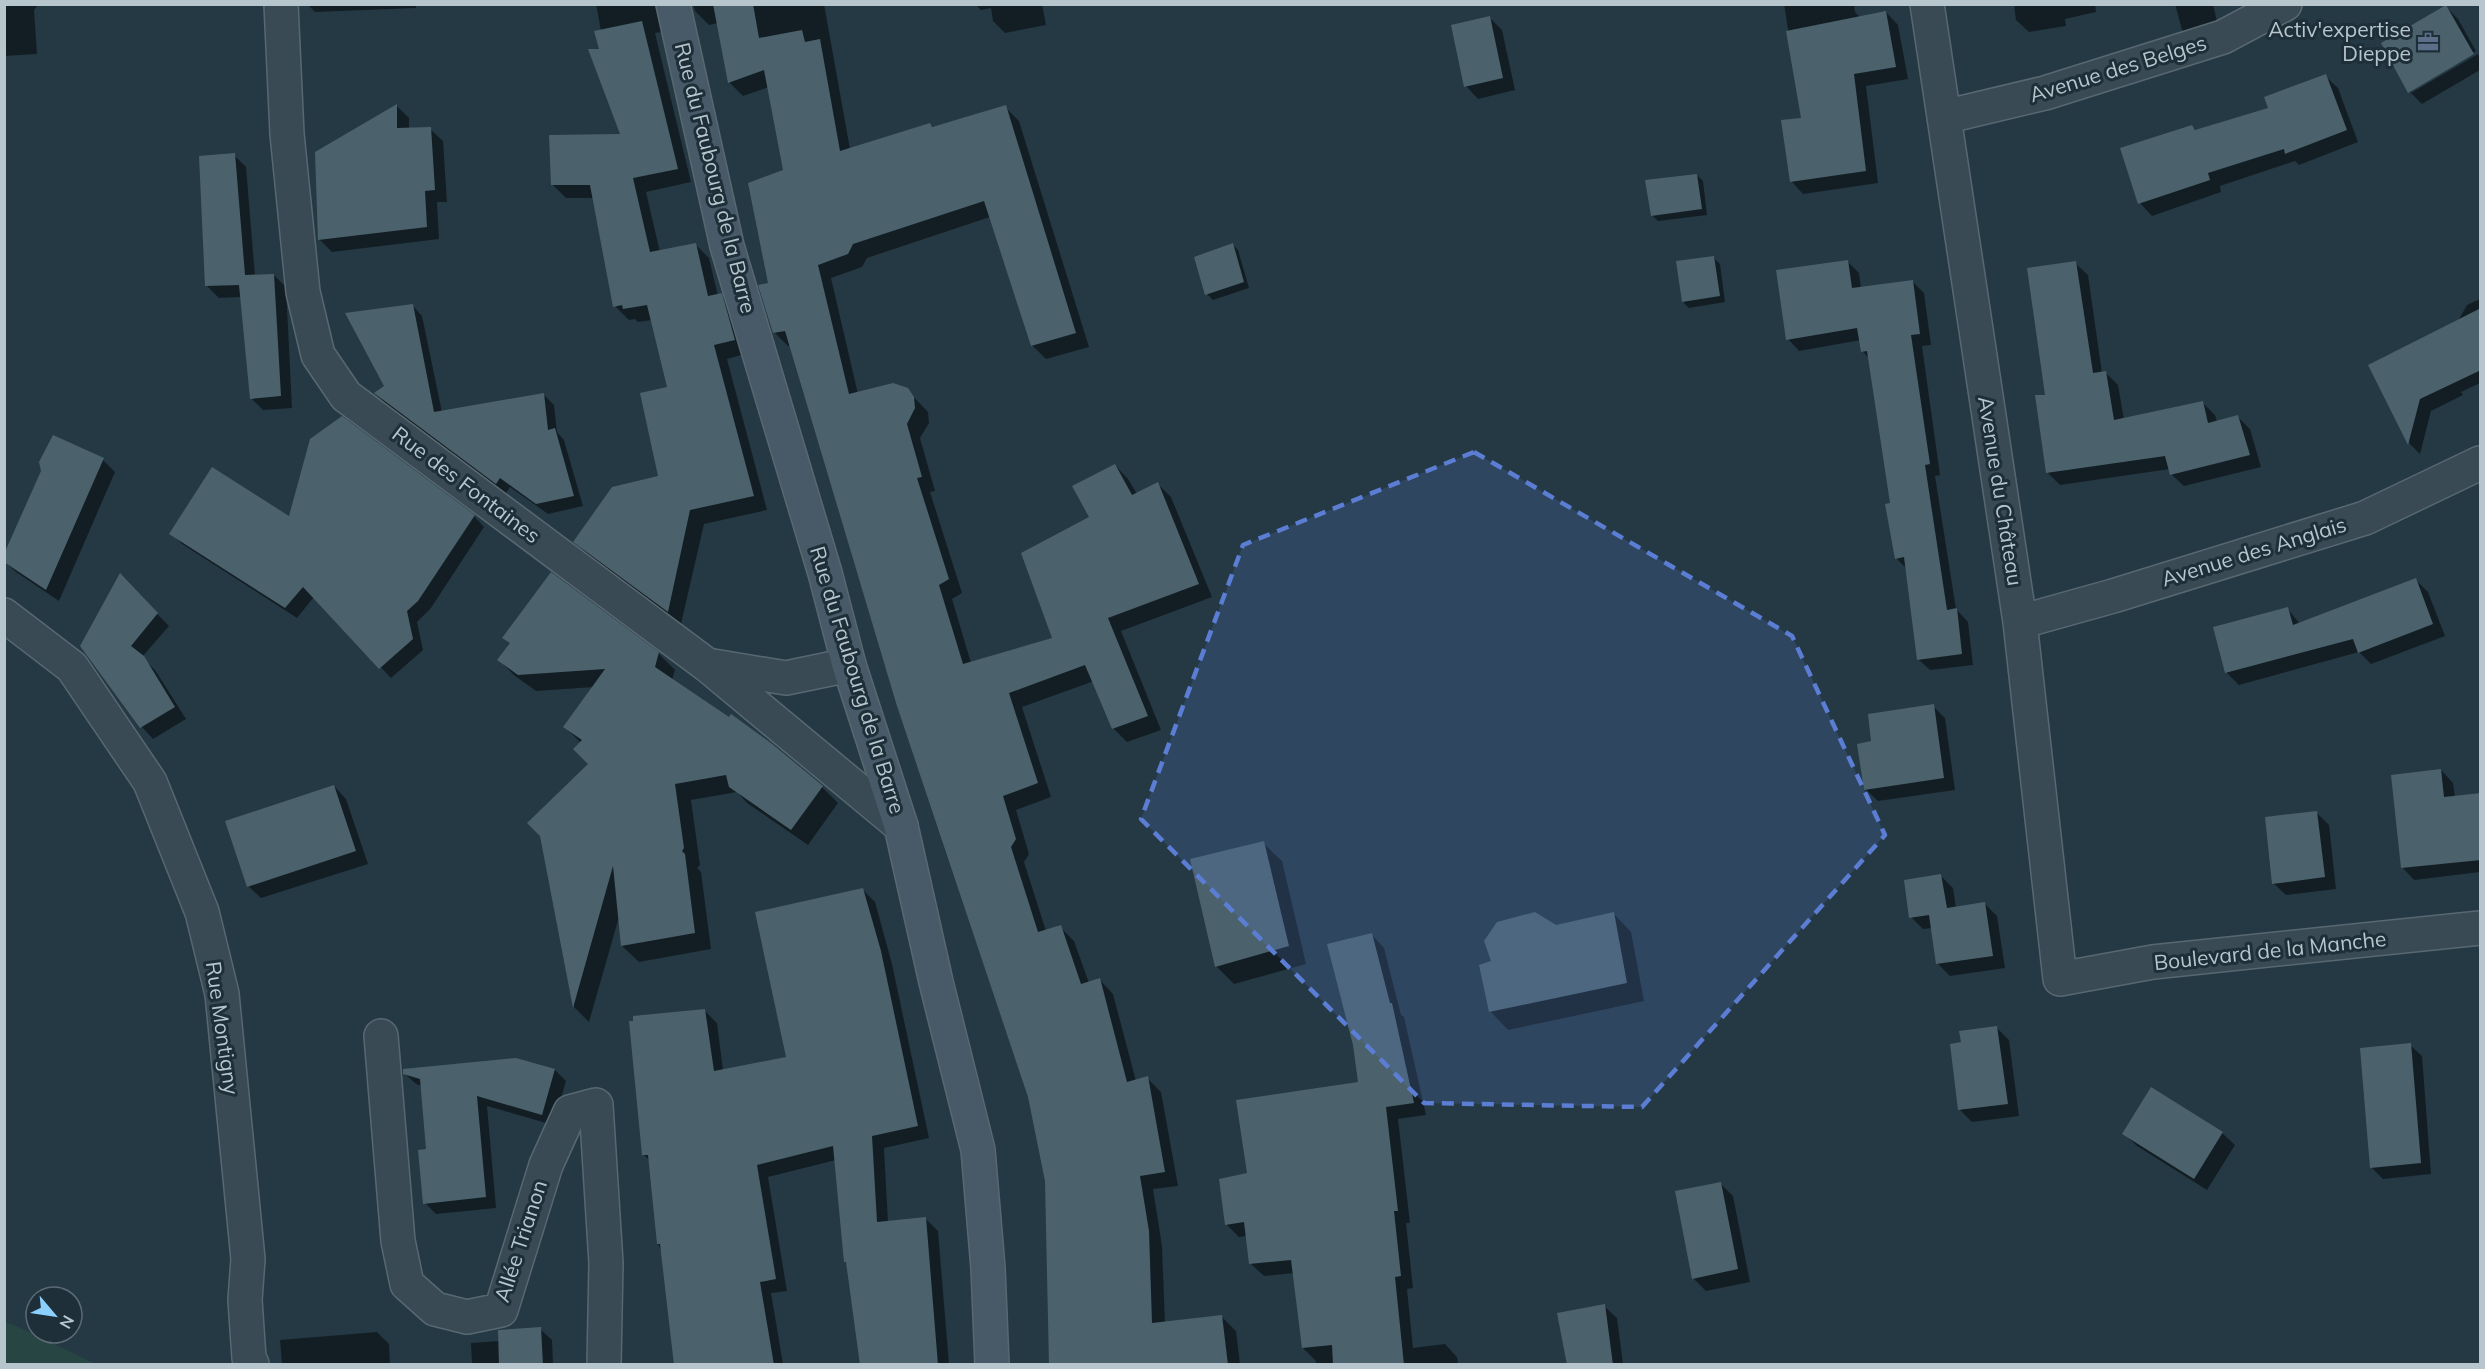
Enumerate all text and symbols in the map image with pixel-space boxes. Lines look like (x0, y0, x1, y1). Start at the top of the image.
place label: Activ'expertise Dieppe (2268, 16, 2411, 66)
street label: Avenue des Belges (2026, 29, 2209, 107)
office icon: Activ'expertise Dieppe (2416, 30, 2440, 54)
street label: Rue du Faubourg de la Barre (670, 40, 762, 316)
street label: Avenue du Château (1973, 394, 2029, 587)
street label: Rue des Fontaines (388, 420, 546, 548)
street label: Avenue des Anglais (2158, 511, 2349, 592)
street label: Rue du Faubourg de la Barre (805, 543, 911, 817)
street label: Boulevard de la Manche (2152, 925, 2387, 975)
street label: Rue Montigny (201, 960, 245, 1096)
street label: Allée Trianon (488, 1176, 552, 1305)
north arrow (24, 1285, 84, 1345)
text: N (55, 1312, 79, 1332)

